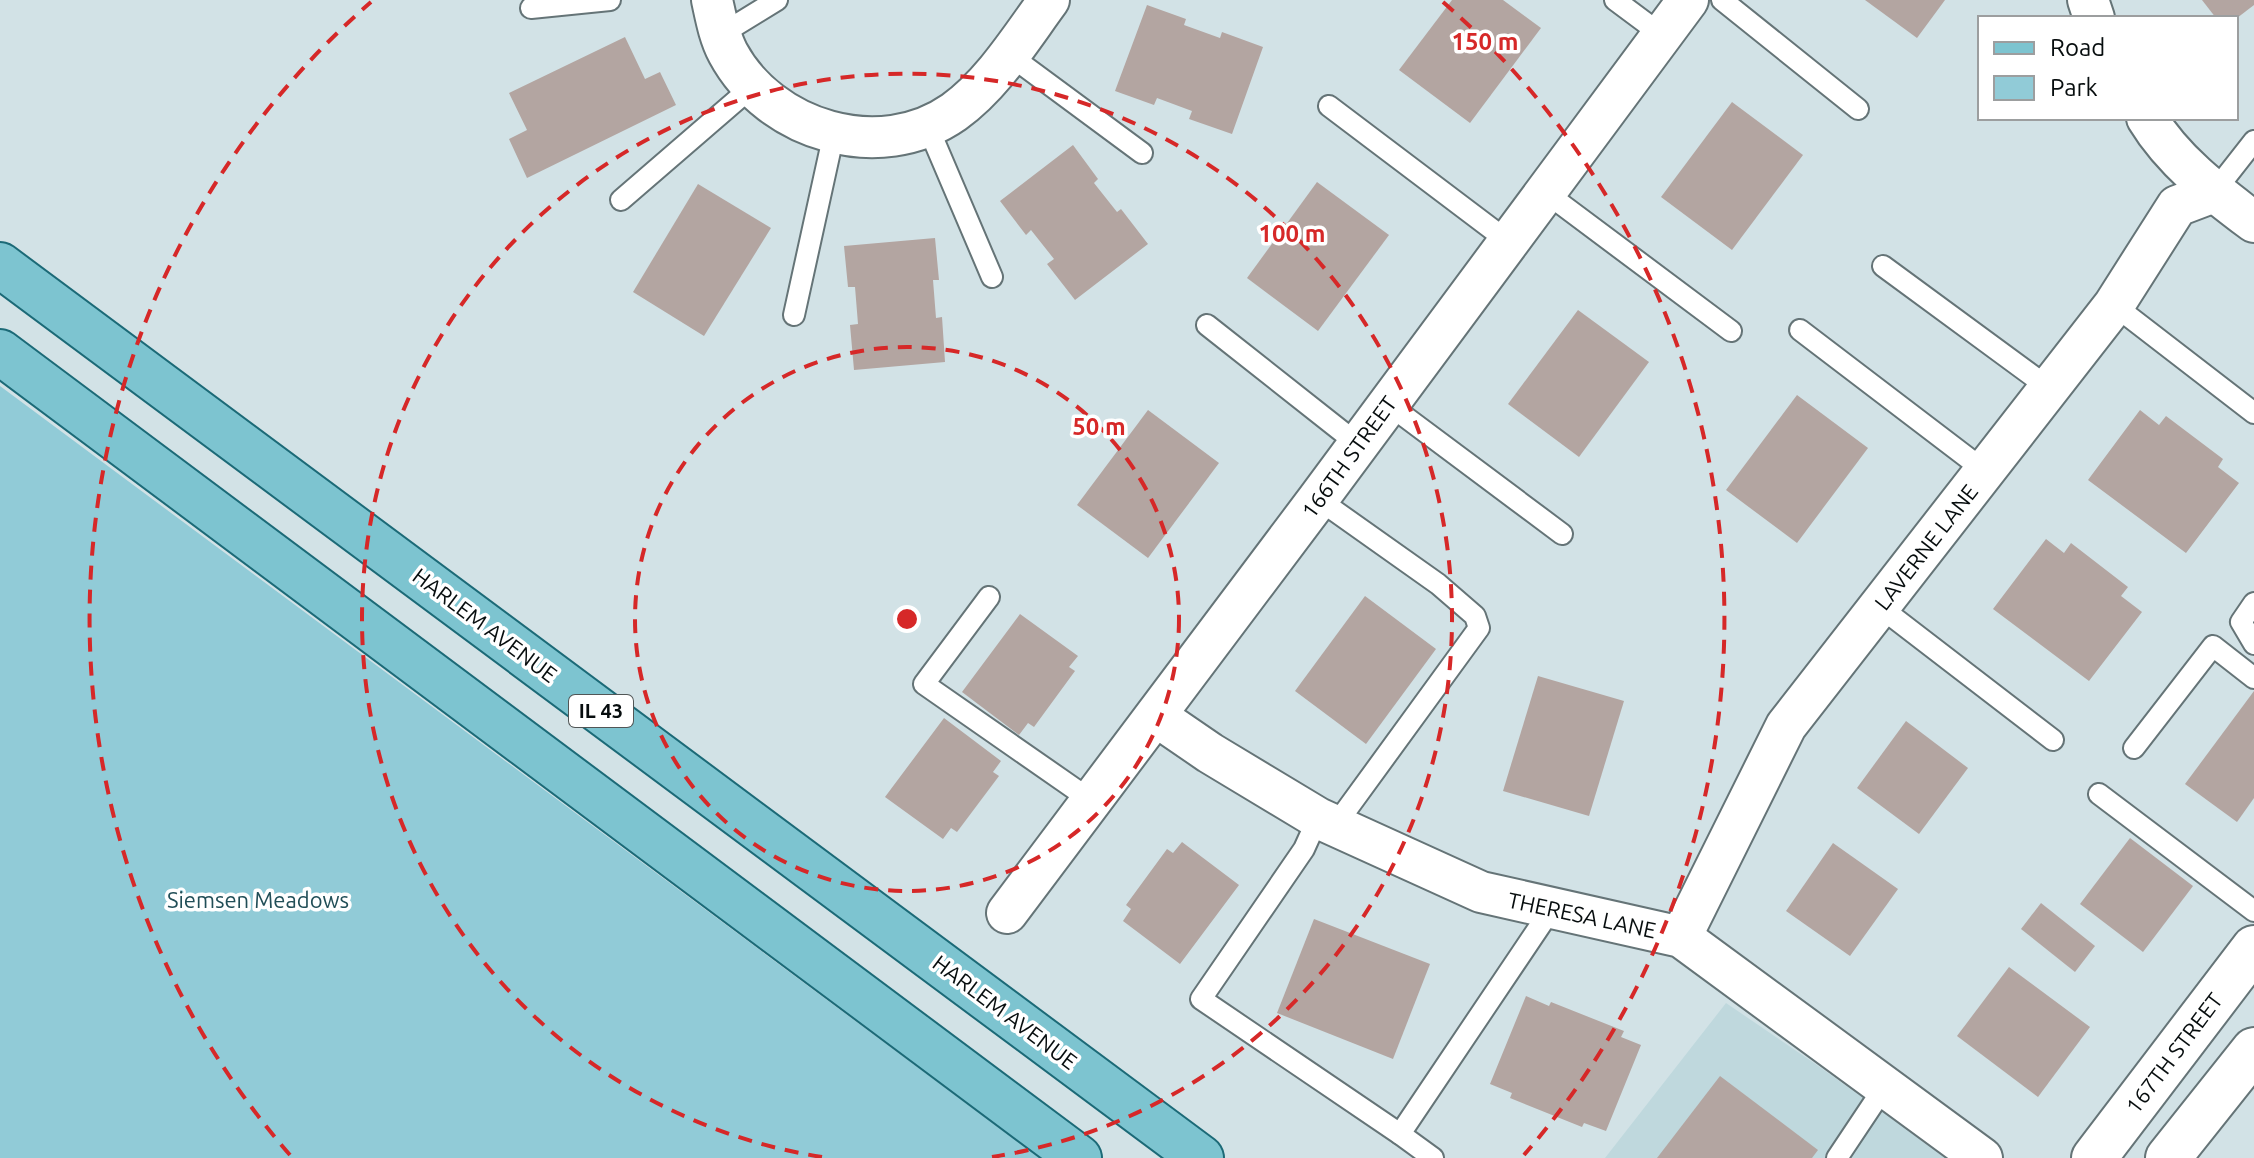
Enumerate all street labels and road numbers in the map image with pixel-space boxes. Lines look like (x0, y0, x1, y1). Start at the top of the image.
street label: 166TH STREET (1296, 391, 1401, 522)
street label: LAVERNE LANE (1869, 479, 1982, 614)
street label: HARLEM AVENUE (408, 562, 562, 687)
road number: IL 43 (569, 695, 633, 727)
street label: THERESA LANE (1506, 887, 1659, 942)
street label: HARLEM AVENUE (928, 949, 1082, 1074)
street label: 167TH STREET (2120, 988, 2227, 1118)

